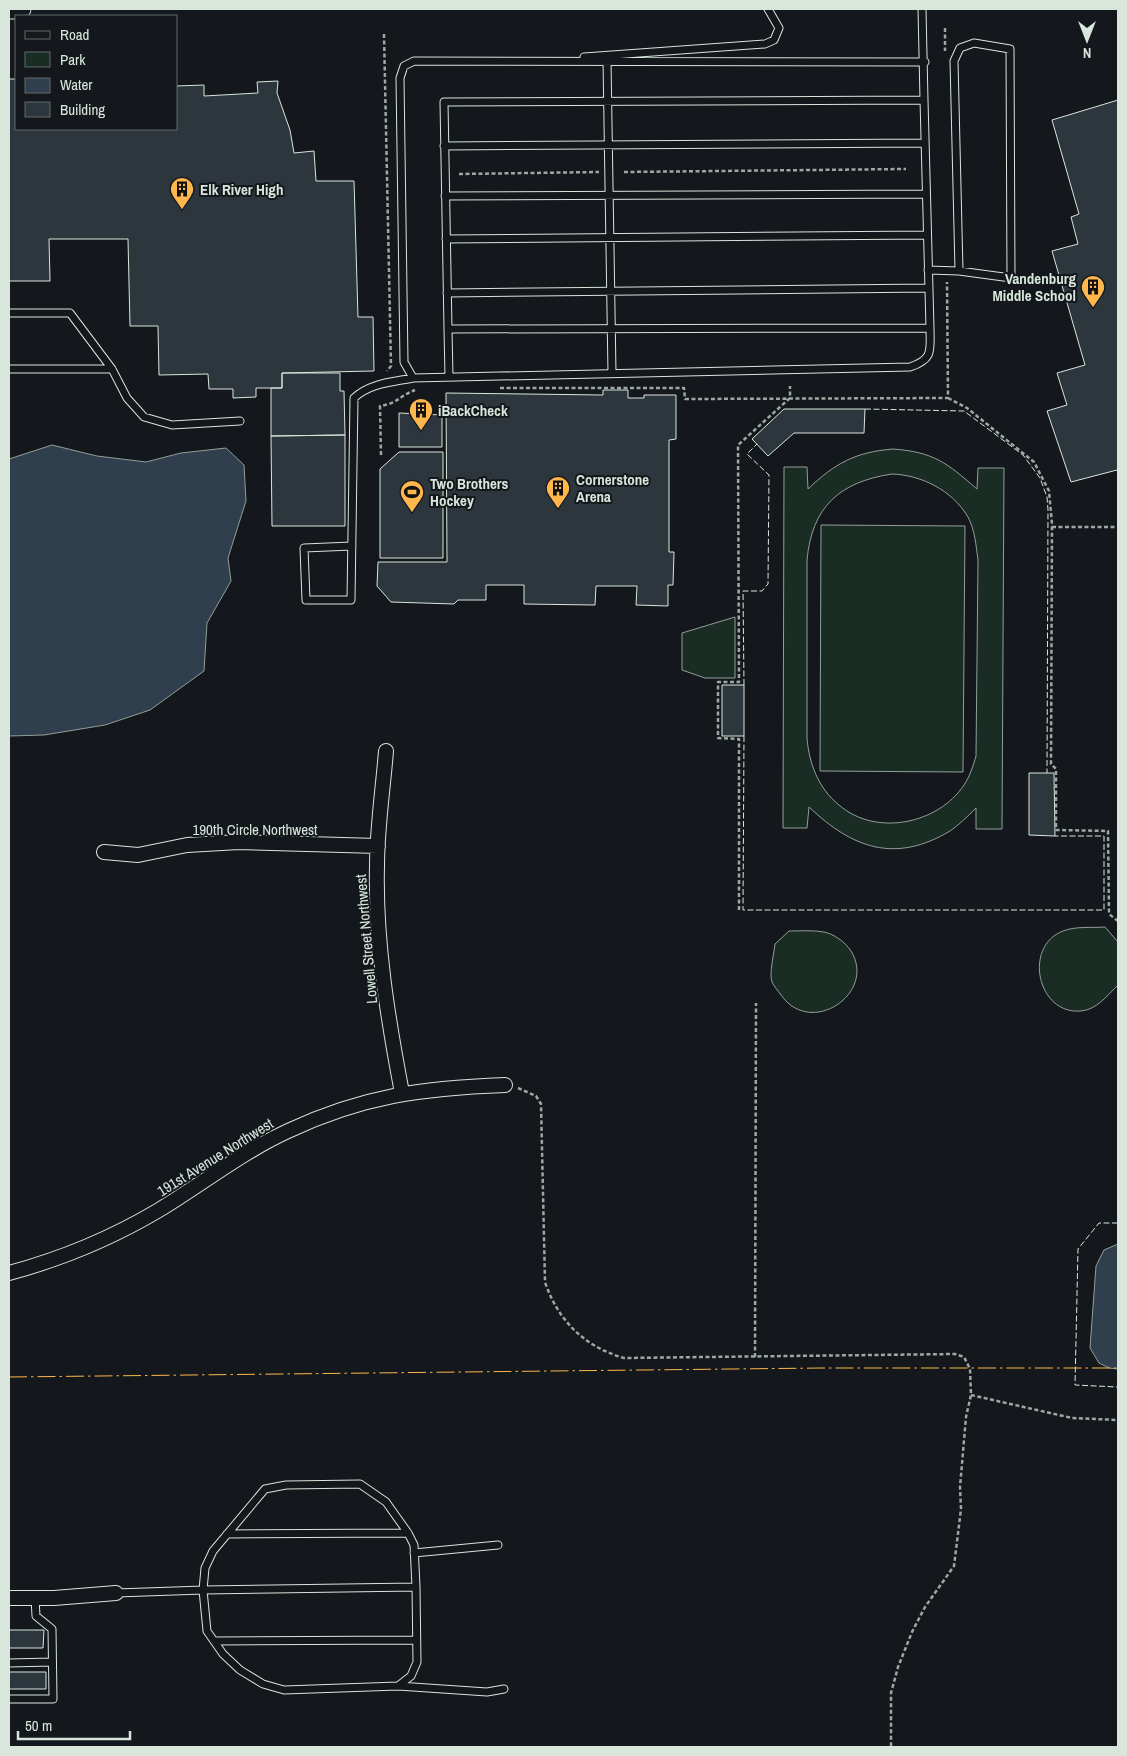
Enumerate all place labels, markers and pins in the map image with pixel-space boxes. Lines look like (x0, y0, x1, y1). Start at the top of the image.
building icon: Elk River High (169, 176, 195, 210)
place label: Elk River High (200, 179, 283, 200)
place label: Vandenburg Middle School (993, 268, 1076, 306)
building icon: Vandenburg Middle School (1080, 274, 1106, 308)
building icon: iBackCheck (408, 397, 434, 431)
place label: iBackCheck (438, 400, 508, 421)
place label: Cornerstone Arena (576, 469, 649, 507)
place label: Two Brothers Hockey (430, 473, 509, 511)
building icon: Cornerstone Arena (545, 475, 571, 509)
sports icon: Two Brothers Hockey (399, 479, 425, 513)

